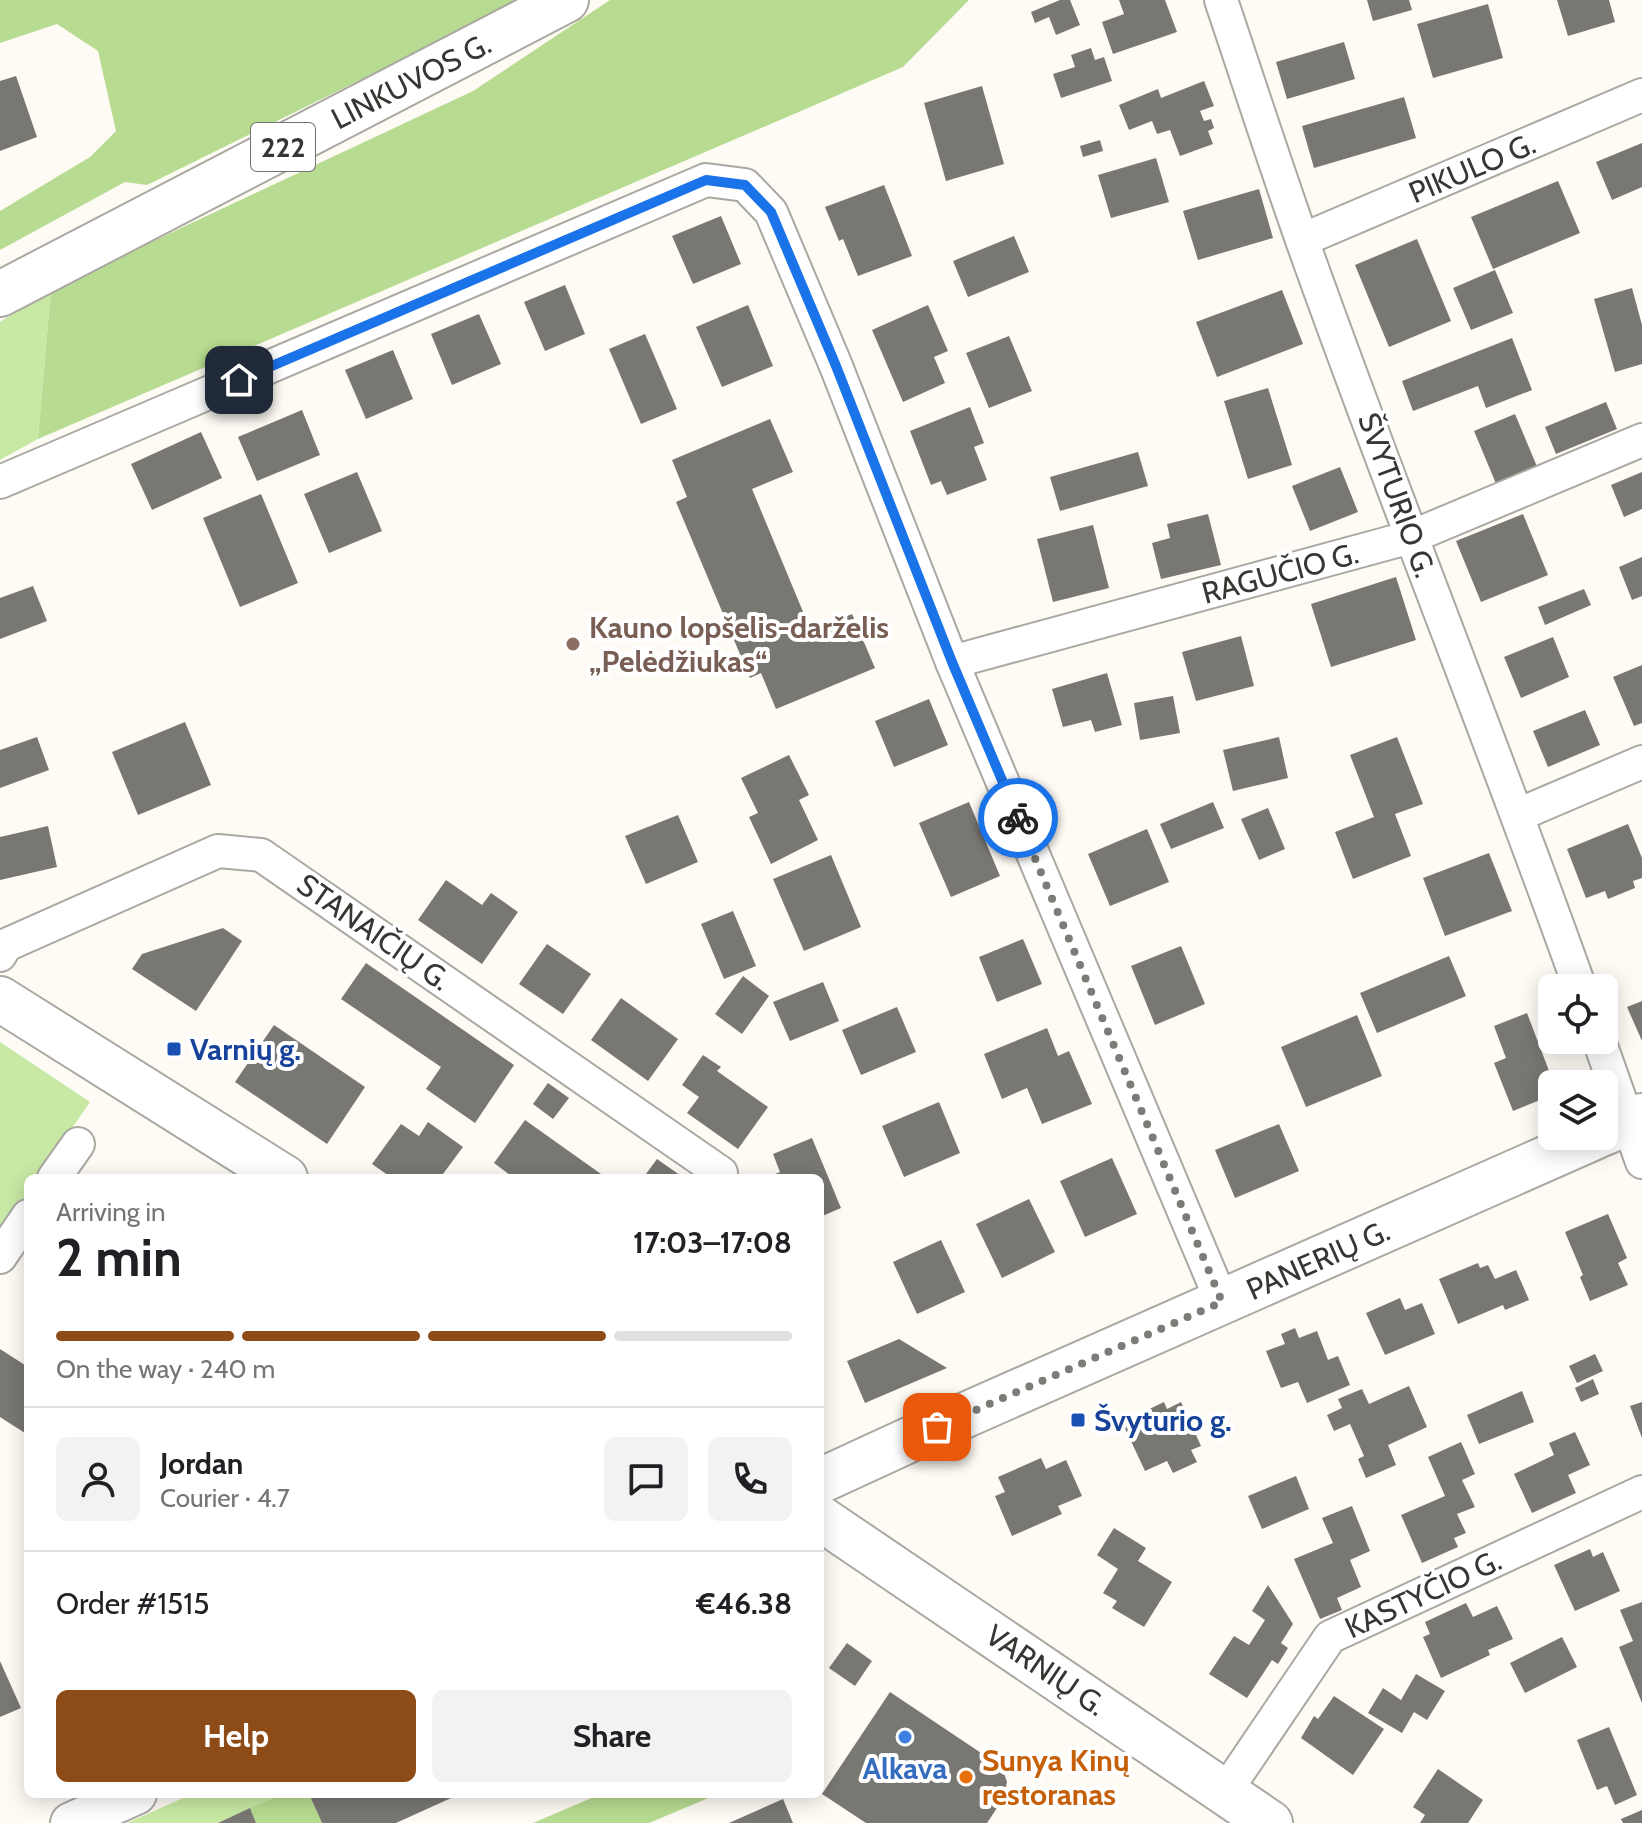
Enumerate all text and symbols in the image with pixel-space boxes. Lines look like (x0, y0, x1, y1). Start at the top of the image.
street label: LINKUVOS G. (325, 25, 497, 137)
road number: 222 (251, 123, 315, 171)
street label: PIKULO G. (1403, 125, 1541, 211)
pin (205, 346, 273, 414)
icon: home (217, 358, 261, 402)
street label: ŠVYTURIO G. (1350, 408, 1444, 582)
street label: RAGUČIO G. (1198, 534, 1362, 612)
place label: Kauno lopšelis-darželis „Pelėdžiukas“ (589, 609, 889, 680)
marker: Kauno lopšelis-darželis „Pelėdžiukas“ (564, 635, 582, 653)
courier (978, 778, 1058, 858)
icon: bike (996, 796, 1040, 840)
street label: STANAIČIŲ G. (290, 866, 458, 998)
map controls (1538, 974, 1618, 1150)
button: locate (1538, 974, 1618, 1054)
place label: Varnių g. (190, 1031, 301, 1068)
marker: Varnių g. (165, 1040, 183, 1058)
button: layers (1538, 1070, 1618, 1150)
text: Arriving in (56, 1196, 166, 1228)
street label: PANERIŲ G. (1241, 1212, 1395, 1308)
text: 17:03–17:08 (633, 1224, 792, 1261)
text: 2 min (56, 1226, 182, 1289)
text: On the way · 240 m (56, 1353, 275, 1385)
pin (903, 1393, 971, 1461)
place label: Švyturio g. (1094, 1402, 1232, 1439)
icon: bag (915, 1405, 959, 1449)
marker: Švyturio g. (1069, 1411, 1087, 1429)
button: person (56, 1437, 140, 1521)
button: chat (604, 1437, 688, 1521)
button: phone (708, 1437, 792, 1521)
text: Jordan (160, 1445, 243, 1482)
text: Courier · 4.7 (160, 1482, 290, 1514)
street label: KASTYČIO G. (1339, 1542, 1507, 1646)
text: Order #1515 (56, 1585, 209, 1622)
text: €46.38 (696, 1585, 792, 1622)
street label: VARNIŲ G. (979, 1616, 1113, 1724)
button: Help (56, 1690, 416, 1782)
button: Share (432, 1690, 792, 1782)
marker: Alkava (896, 1728, 914, 1746)
place label: Sunya Kinų restoranas (982, 1742, 1130, 1813)
place label: Alkava (863, 1750, 947, 1787)
marker: Sunya Kinų restoranas (957, 1768, 975, 1786)

